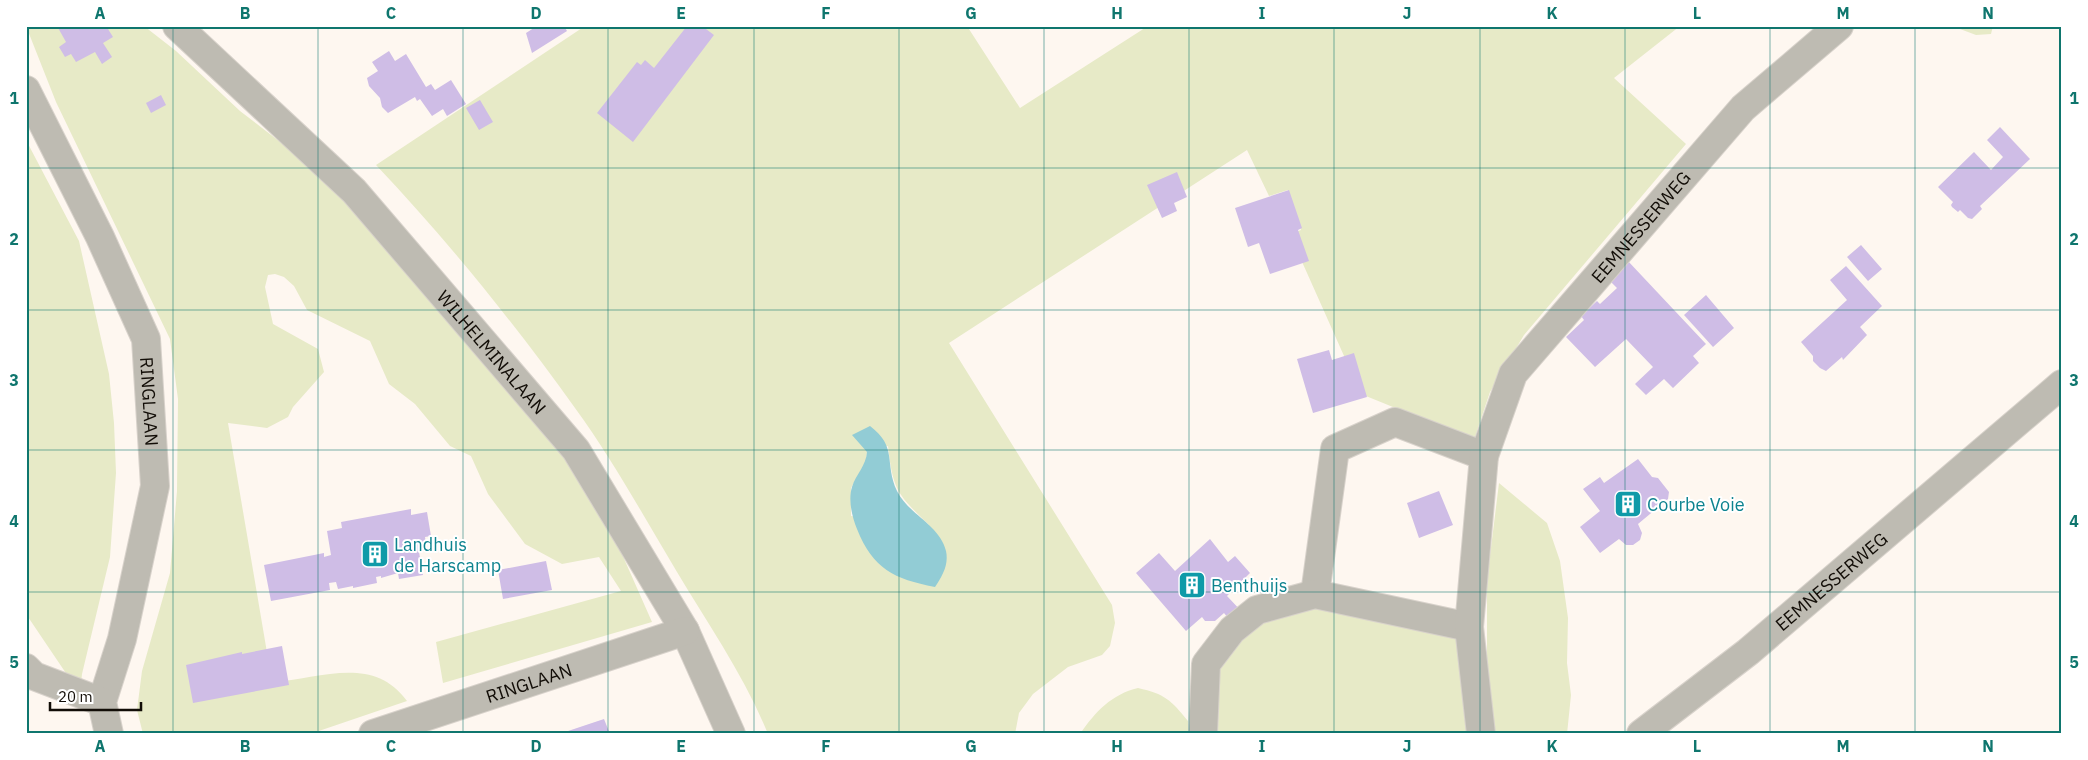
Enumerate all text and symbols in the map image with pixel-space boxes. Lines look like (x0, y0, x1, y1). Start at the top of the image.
text: A (95, 3, 106, 23)
text: B (240, 3, 251, 23)
text: C (386, 3, 396, 23)
text: D (530, 3, 542, 23)
text: E (676, 3, 686, 23)
text: F (821, 3, 831, 23)
text: G (965, 3, 977, 23)
text: H (1111, 3, 1123, 23)
text: I (1259, 3, 1266, 23)
text: J (1403, 3, 1411, 23)
text: K (1546, 3, 1558, 23)
text: L (1693, 3, 1701, 23)
text: M (1836, 3, 1850, 23)
text: N (1982, 3, 1994, 23)
text: 1 (9, 88, 19, 108)
text: 1 (2069, 88, 2079, 108)
street label: EEMNESSERWEG (1586, 166, 1695, 287)
text: 2 (9, 229, 19, 249)
text: 2 (2069, 229, 2079, 249)
street label: WILHELMINALAAN (432, 285, 552, 419)
street label: RINGLAAN (136, 356, 164, 447)
text: 3 (9, 370, 19, 390)
text: 3 (2069, 370, 2079, 390)
building icon: Courbe Voie (1613, 489, 1643, 519)
place label: Courbe Voie (1647, 493, 1745, 516)
text: 4 (9, 511, 19, 531)
text: 4 (2069, 511, 2079, 531)
street label: EEMNESSERWEG (1770, 527, 1892, 635)
place label: Landhuis de Harscamp (394, 533, 501, 577)
building icon: Landhuis de Harscamp (360, 539, 390, 569)
building icon: Benthuijs (1177, 570, 1207, 600)
place label: Benthuijs (1211, 574, 1287, 597)
text: 5 (9, 652, 19, 672)
text: 5 (2069, 652, 2079, 672)
street label: RINGLAAN (483, 658, 575, 708)
scale bar (50, 680, 141, 712)
text: 20 m (58, 687, 93, 706)
text: A (95, 736, 106, 756)
text: B (240, 736, 251, 756)
text: C (386, 736, 396, 756)
text: D (530, 736, 542, 756)
text: E (676, 736, 686, 756)
text: F (821, 736, 831, 756)
text: G (965, 736, 977, 756)
text: H (1111, 736, 1123, 756)
text: I (1259, 736, 1266, 756)
text: J (1403, 736, 1411, 756)
text: K (1546, 736, 1558, 756)
text: L (1693, 736, 1701, 756)
text: M (1836, 736, 1850, 756)
text: N (1982, 736, 1994, 756)

